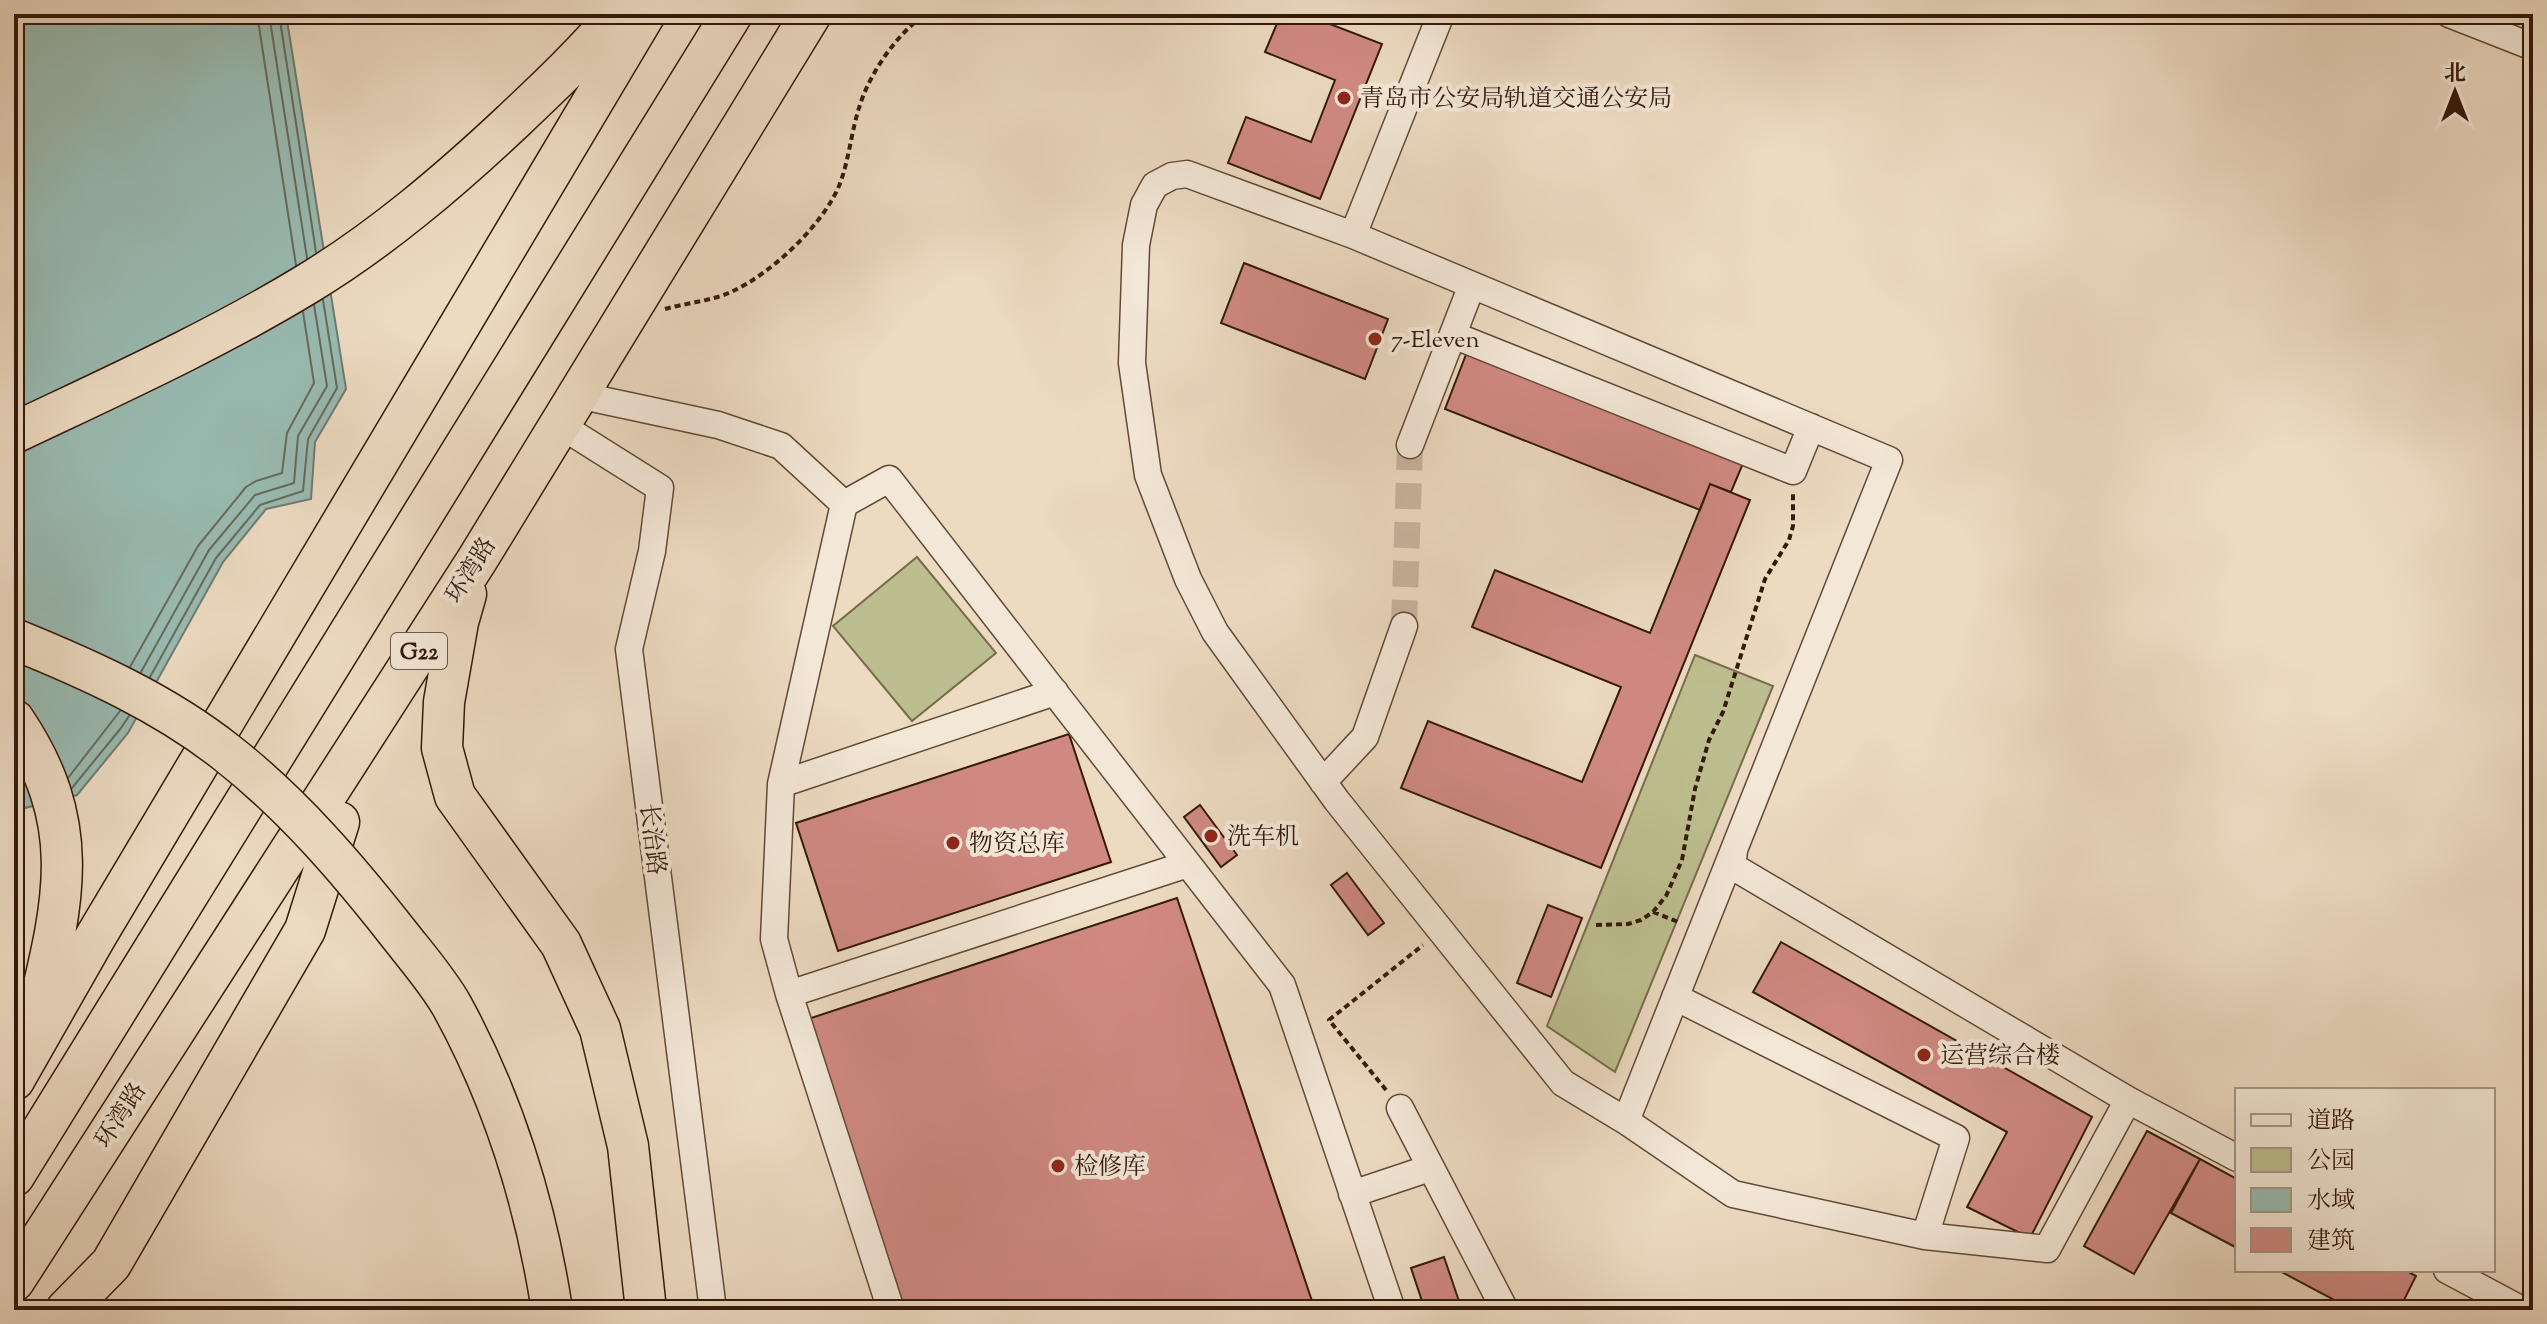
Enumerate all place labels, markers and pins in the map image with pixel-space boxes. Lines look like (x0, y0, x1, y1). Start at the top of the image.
place label: 青岛市公安局轨道交通公安局 (1360, 83, 1672, 117)
marker: 青岛市公安局轨道交通公安局 (1335, 89, 1353, 107)
place label: 7-Eleven (1391, 324, 1480, 358)
marker: 7-Eleven (1366, 330, 1384, 348)
place label: 洗车机 (1227, 821, 1299, 855)
marker: 洗车机 (1202, 827, 1220, 845)
place label: 物资总库 (969, 828, 1065, 862)
marker: 物资总库 (944, 834, 962, 852)
place label: 运营综合楼 (1940, 1040, 2060, 1074)
marker: 运营综合楼 (1915, 1046, 1933, 1064)
place label: 检修库 (1074, 1151, 1146, 1185)
marker: 检修库 (1049, 1157, 1067, 1175)

